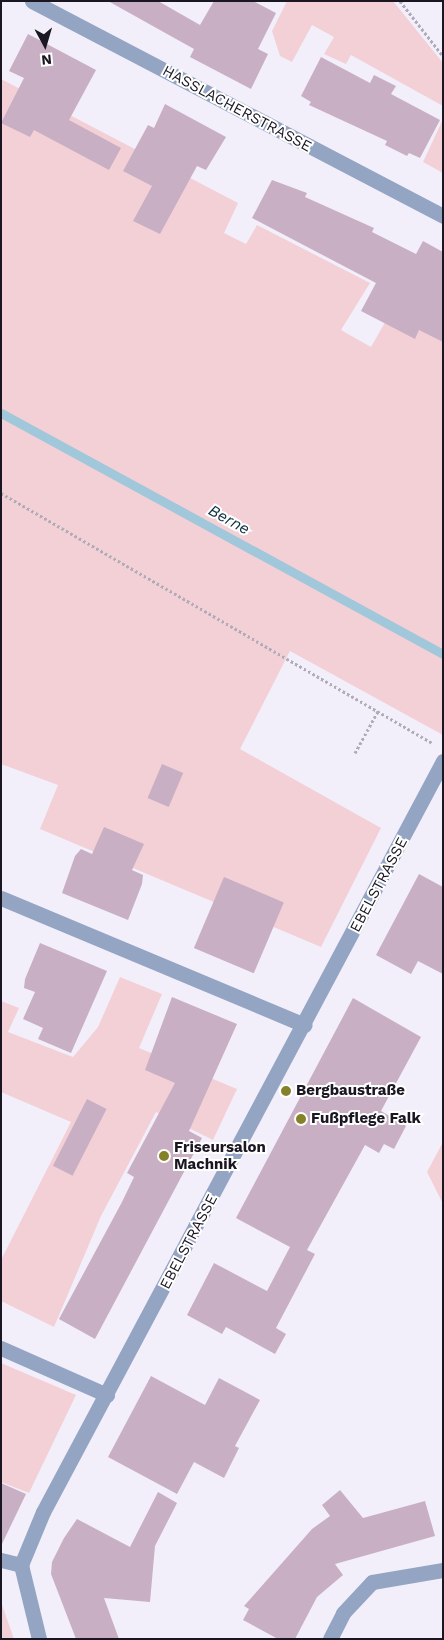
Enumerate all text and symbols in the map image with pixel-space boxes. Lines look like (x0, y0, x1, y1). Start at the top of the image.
north arrow (20, 20, 70, 70)
text: N (41, 51, 53, 68)
street label: HASSLACHERSTRASSE (159, 62, 315, 156)
water label: Berne (205, 501, 253, 539)
street label: EBELSTRASSE (346, 835, 412, 935)
place label: Bergbaustraße (296, 1082, 405, 1100)
marker: Bergbaustraße (280, 1085, 292, 1097)
place label: Fußpflege Falk (311, 1110, 421, 1128)
marker: Fußpflege Falk (295, 1113, 307, 1125)
place label: Friseursalon Machnik (174, 1138, 266, 1173)
marker: Friseursalon Machnik (158, 1150, 170, 1162)
street label: EBELSTRASSE (156, 1192, 222, 1292)

